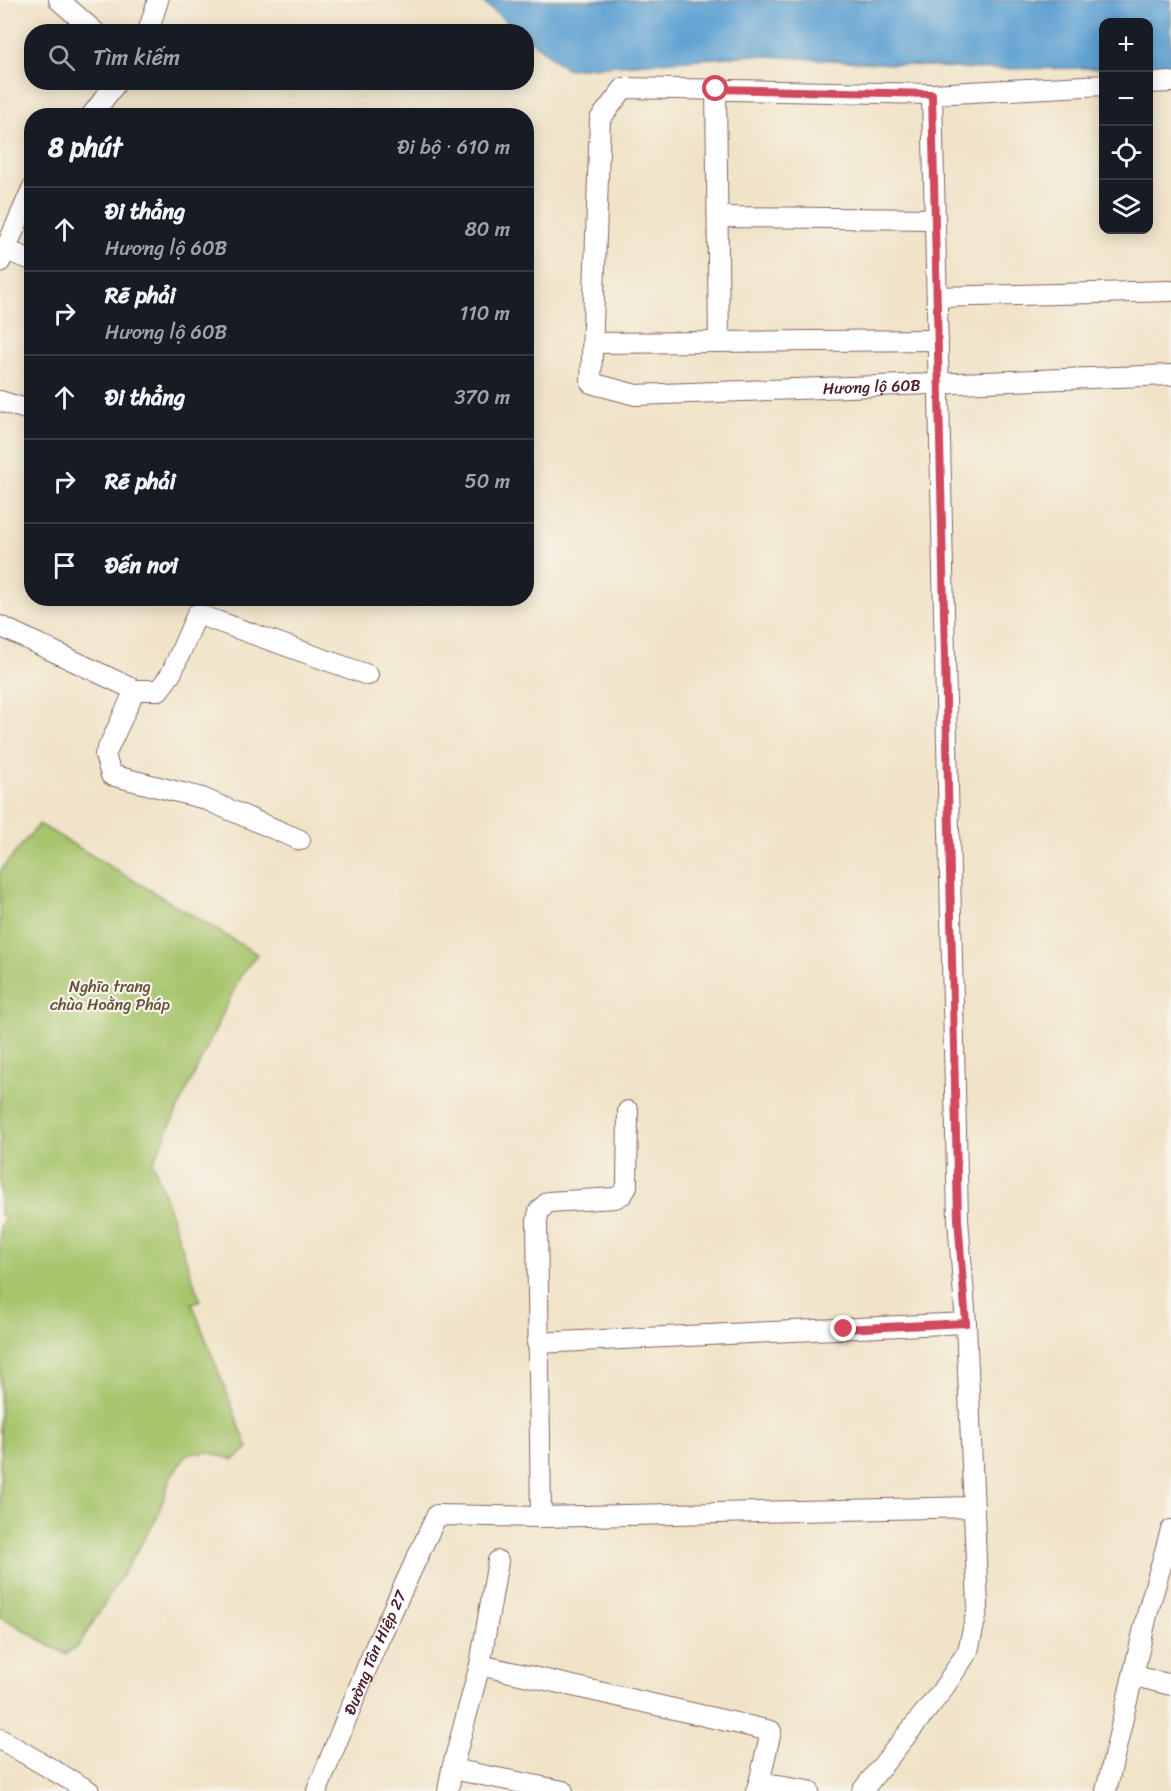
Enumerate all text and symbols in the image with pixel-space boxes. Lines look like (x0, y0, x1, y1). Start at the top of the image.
map controls (1099, 18, 1153, 234)
button: + (1099, 18, 1153, 72)
search box (24, 24, 534, 90)
text: Tìm kiếm (93, 38, 180, 77)
icon: search (45, 41, 78, 74)
button: − (1099, 72, 1153, 126)
route start (702, 75, 728, 101)
text: 8 phút (48, 124, 122, 170)
button: locate (1099, 126, 1153, 180)
text: Đi bộ · 610 m (397, 130, 510, 165)
button: layers (1099, 180, 1153, 234)
text: Đi thẳng (105, 192, 185, 231)
text: 80 m (465, 212, 510, 247)
icon: ahead (48, 213, 81, 246)
text: Hương lộ 60B (105, 231, 227, 266)
text: Rẽ phải (105, 276, 176, 315)
text: 110 m (460, 296, 510, 331)
icon: right (48, 297, 81, 330)
text: Hương lộ 60B (105, 315, 227, 350)
street label: Hương lộ 60B (822, 370, 921, 403)
text: Đi thẳng (105, 378, 185, 417)
text: 370 m (454, 380, 510, 415)
icon: ahead (48, 381, 81, 414)
text: Rẽ phải (105, 462, 176, 501)
text: 50 m (465, 464, 510, 499)
icon: right (48, 465, 81, 498)
text: Đến nơi (105, 546, 178, 585)
icon: arrive (48, 549, 81, 582)
park label: Nghĩa trang chùa Hoằng Pháp (50, 972, 171, 1019)
route end (830, 1315, 856, 1341)
street label: Đường Tân Hiệp 27 (335, 1585, 415, 1719)

